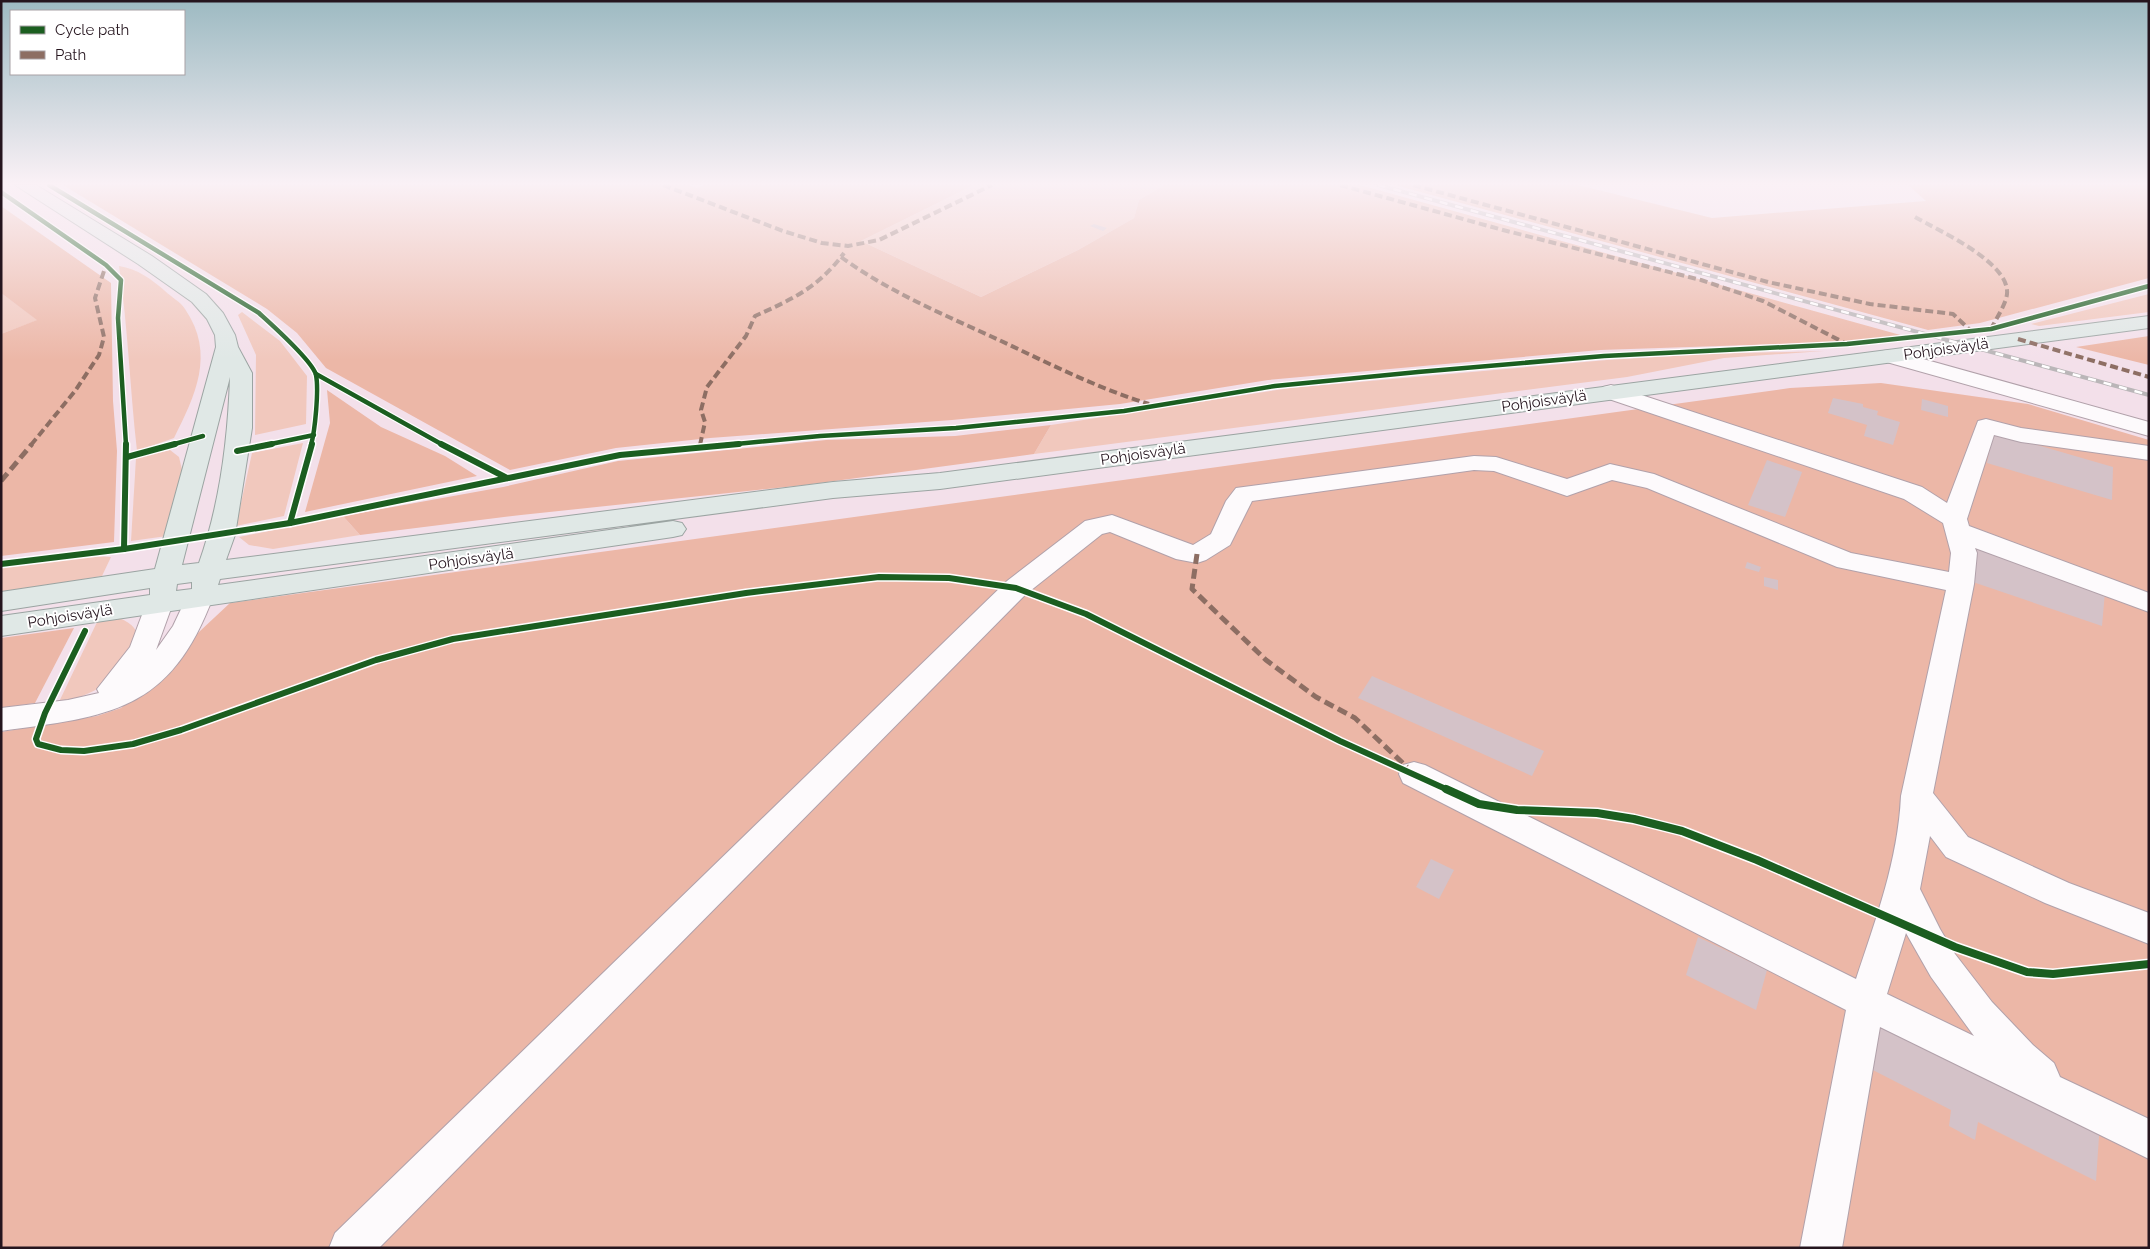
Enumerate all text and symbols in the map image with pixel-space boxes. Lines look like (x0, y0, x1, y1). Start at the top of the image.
legend (10, 10, 185, 75)
text: Cycle path (55, 21, 129, 39)
text: Path (55, 46, 86, 64)
street label: Pohjoisväylä (1902, 334, 1990, 364)
street label: Pohjoisväylä (1500, 386, 1588, 416)
street label: Pohjoisväylä (1099, 439, 1187, 469)
street label: Pohjoisväylä (427, 544, 515, 574)
street label: Pohjoisväylä (26, 600, 114, 632)

